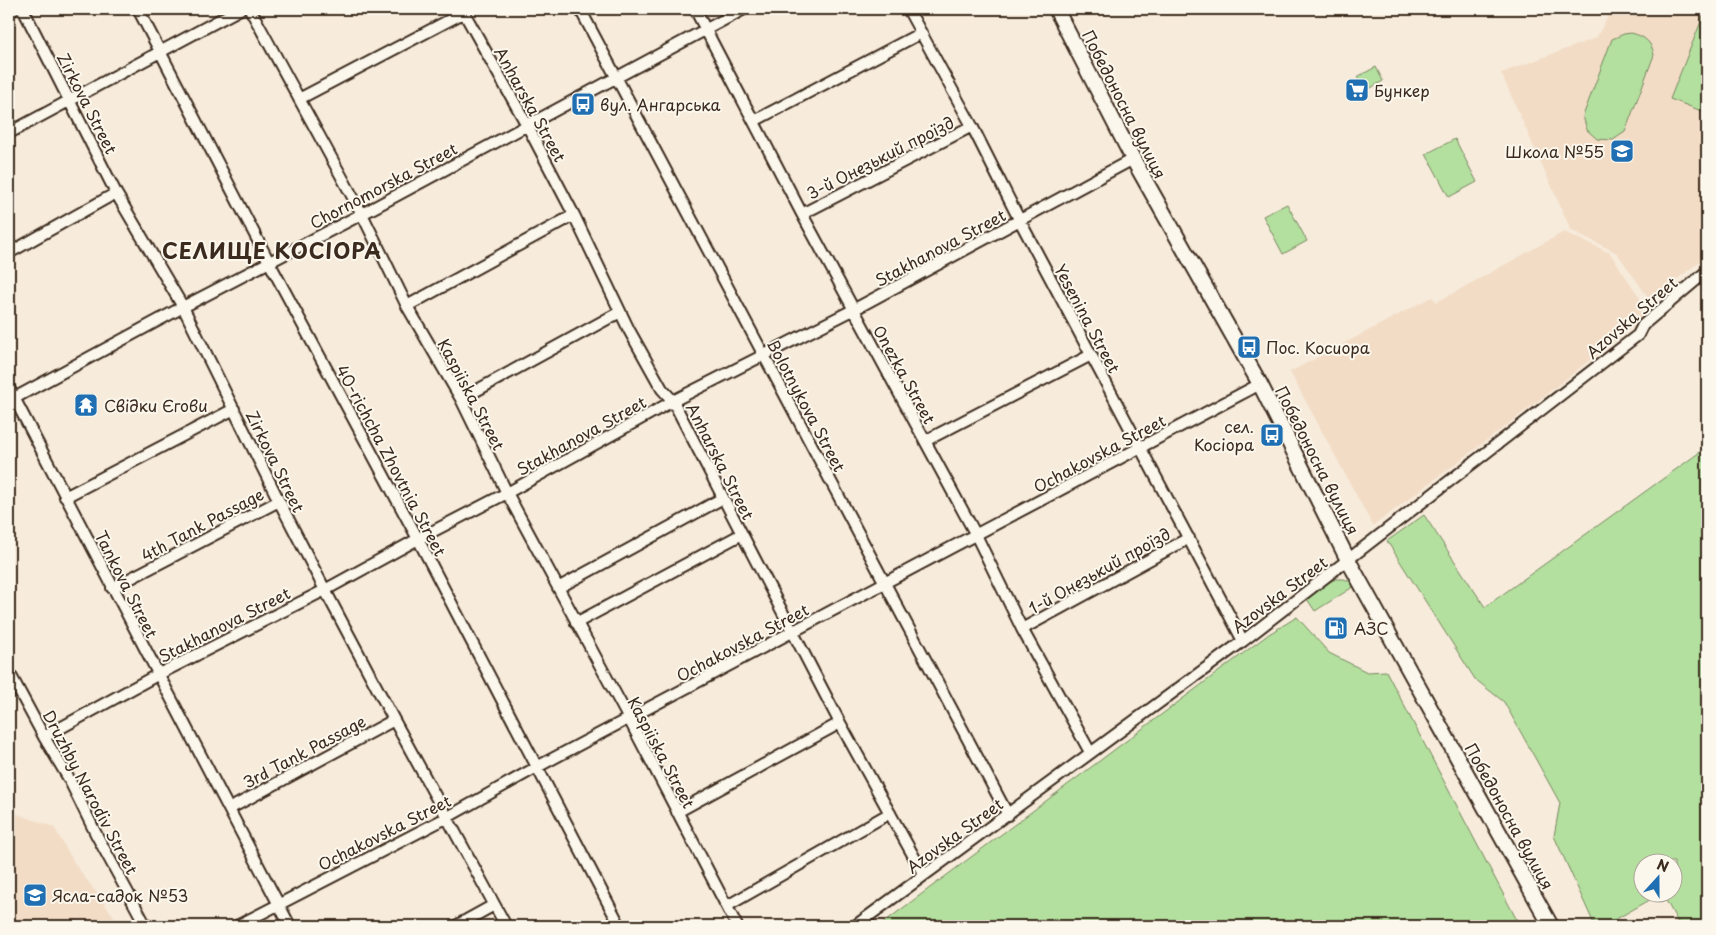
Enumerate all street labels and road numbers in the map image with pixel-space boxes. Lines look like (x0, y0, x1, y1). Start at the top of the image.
street label: Победоносна вулиця (1077, 25, 1173, 183)
street label: Anharska Street (489, 42, 573, 166)
street label: Zirkova Street (52, 48, 124, 158)
street label: 3-й Онезький проїзд (802, 109, 958, 205)
street label: Chornomorska Street (305, 136, 461, 234)
street label: Stakhanova Street (870, 202, 1010, 292)
street label: Yesenina Street (1049, 259, 1127, 377)
street label: Azovska Street (1580, 270, 1682, 364)
street label: Onezka Street (868, 320, 942, 428)
street label: Kaspiiska Street (433, 334, 511, 454)
street label: Bolotnykova Street (762, 334, 852, 476)
street label: 40-richcha Zhovtnia Street (331, 360, 453, 560)
street label: Победоносна вулиця (1270, 381, 1366, 539)
street label: Stakhanova Street (512, 389, 651, 481)
street label: Anharska Street (681, 398, 761, 524)
street label: Zirkova Street (241, 406, 311, 517)
street label: Ochakovska Street (1029, 408, 1169, 498)
street label: 4th Tank Passage (136, 481, 268, 567)
street label: 1-й Онезький проїзд (1024, 521, 1174, 619)
street label: Tankova Street (90, 526, 165, 642)
street label: Azovska Street (1226, 550, 1332, 638)
street label: Stakhanova Street (154, 580, 294, 668)
street label: Ochakovska Street (672, 597, 812, 687)
street label: Kaspiiska Street (623, 692, 701, 812)
street label: Druzhby Narodiv Street (37, 706, 145, 879)
street label: 3rd Tank Passage (238, 708, 370, 794)
street label: Победоносна вулиця (1460, 738, 1560, 894)
street label: Ochakovska Street (313, 788, 455, 876)
street label: Azovska Street (901, 792, 1007, 878)

